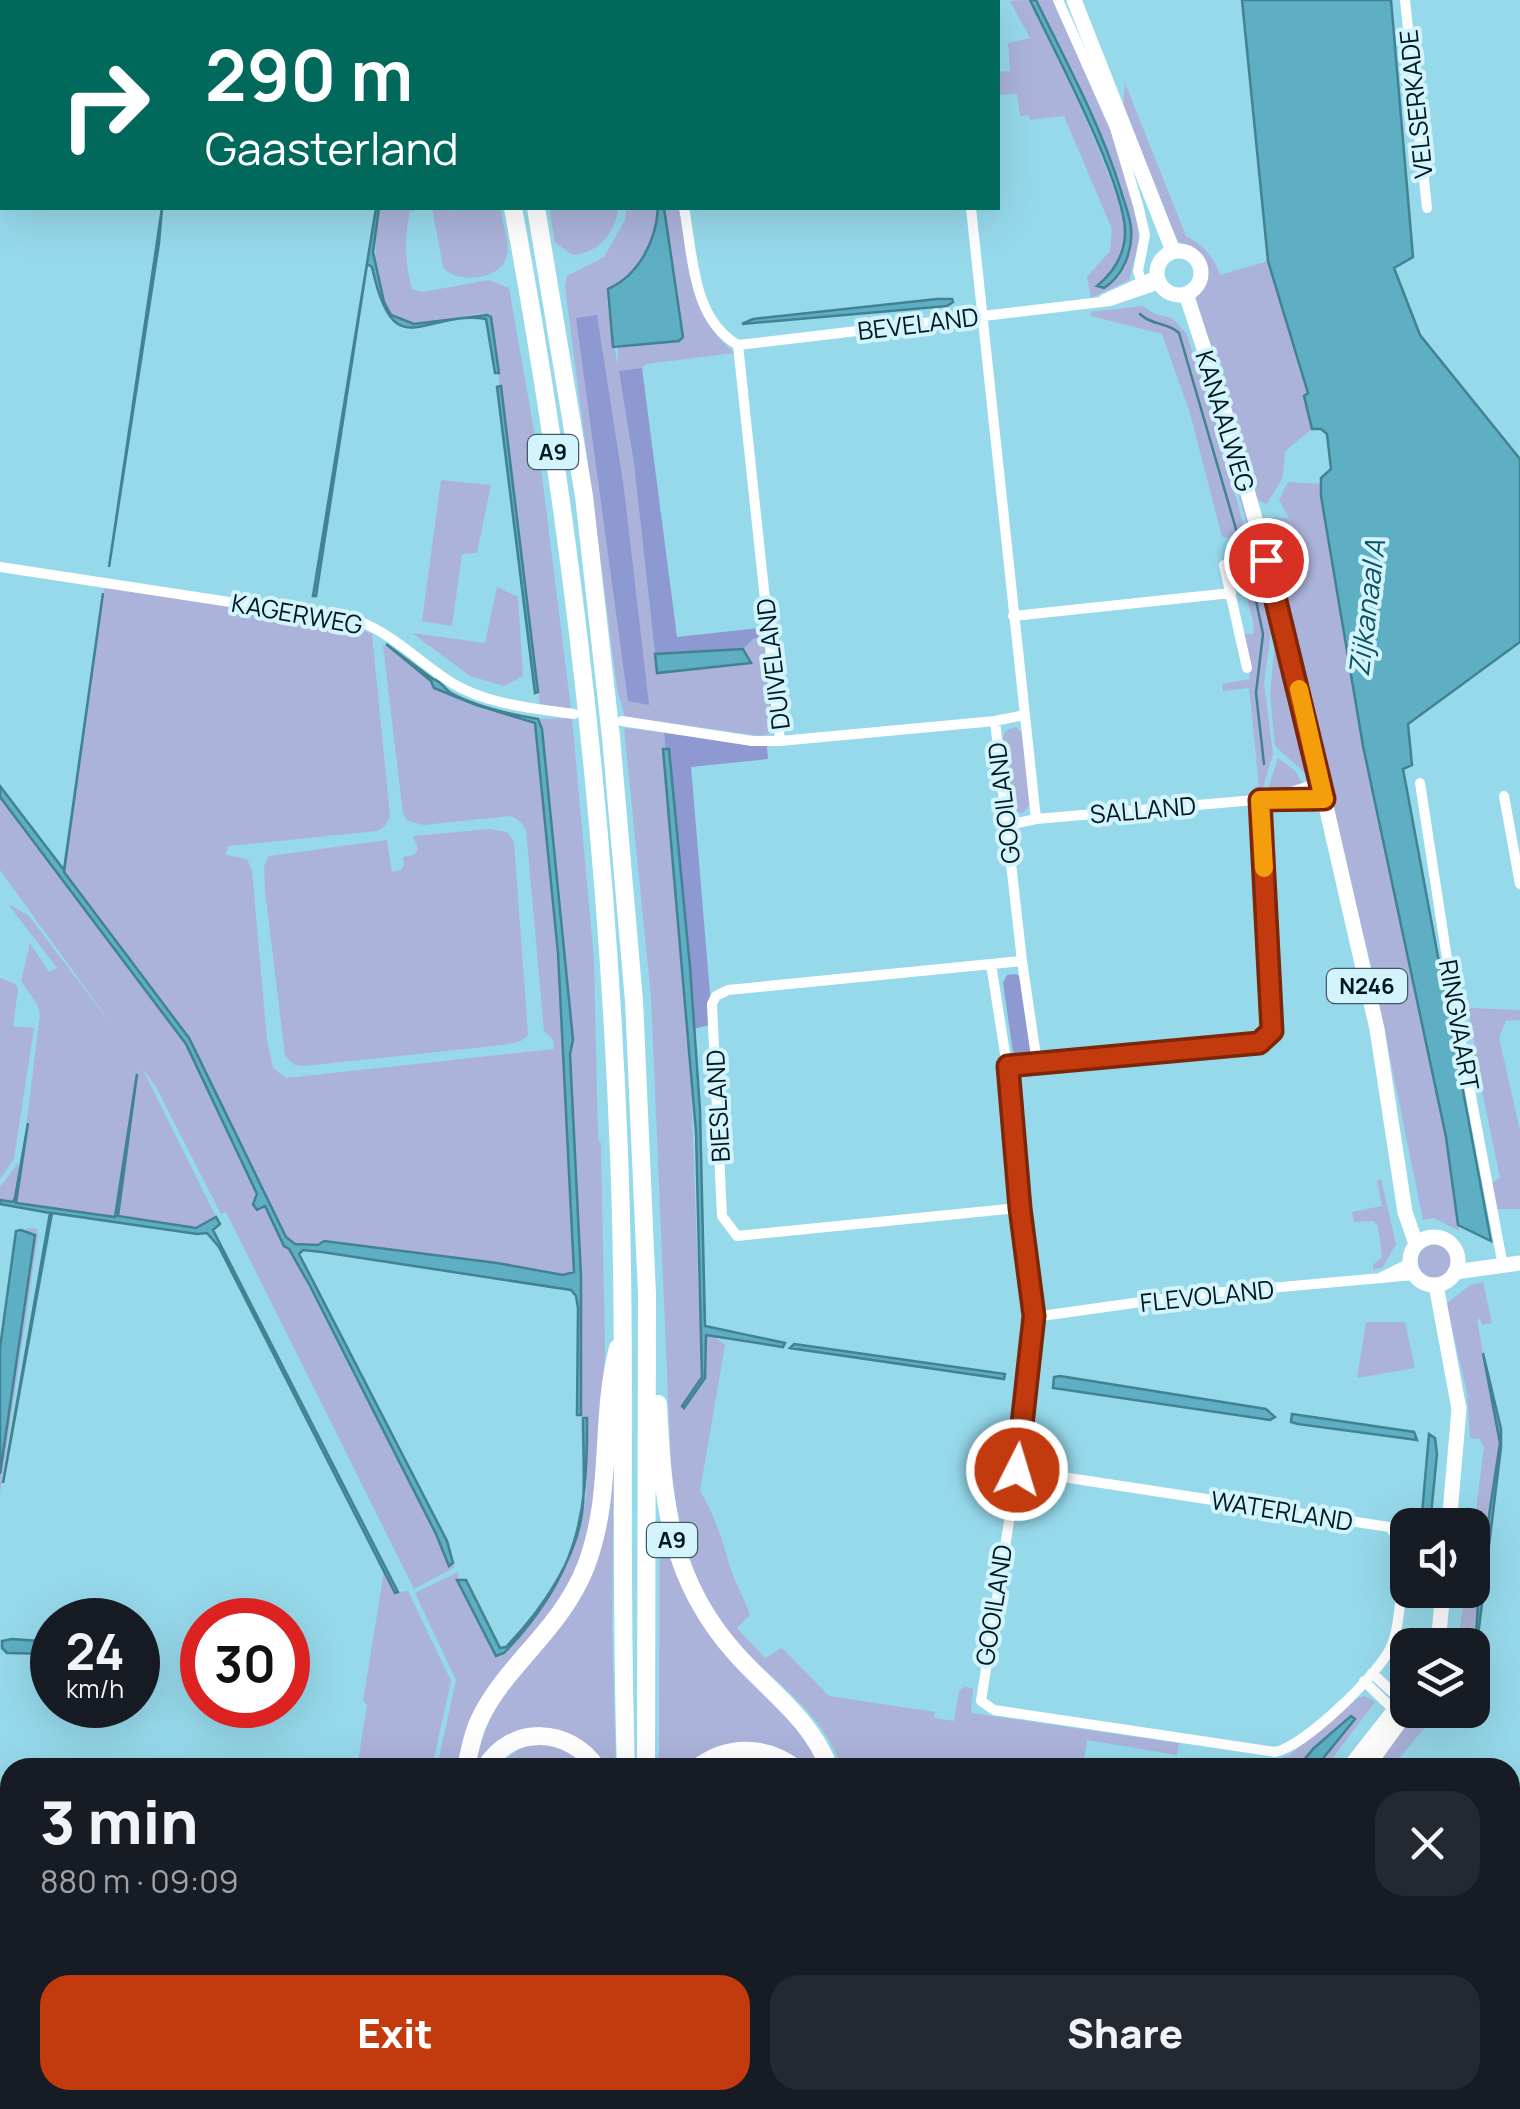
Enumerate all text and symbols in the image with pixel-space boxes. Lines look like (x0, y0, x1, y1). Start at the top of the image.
text: 290 m (205, 26, 413, 122)
street label: VELSERKADE (1390, 28, 1441, 180)
icon: right (40, 40, 170, 170)
text: Gaasterland (205, 117, 459, 179)
street label: BEVELAND (856, 299, 980, 348)
street label: KANAALWEG (1187, 346, 1264, 496)
road number: A9 (528, 435, 578, 469)
pin (1224, 518, 1309, 603)
icon: arrive (1239, 533, 1294, 588)
water label: Zijkanaal A (1339, 537, 1393, 679)
street label: KAGERWEG (229, 585, 365, 642)
street label: DUIVELAND (747, 596, 798, 732)
street label: GOOILAND (979, 740, 1028, 866)
street label: SALLAND (1088, 787, 1198, 832)
street label: RINGVAART (1431, 957, 1488, 1093)
road number: N246 (1327, 969, 1407, 1003)
street label: BIESLAND (697, 1049, 738, 1163)
street label: FLEVOLAND (1138, 1271, 1276, 1320)
position arrow (965, 1418, 1069, 1522)
street label: WATERLAND (1209, 1482, 1356, 1539)
map controls (1390, 1508, 1490, 1728)
button: sound (1390, 1508, 1490, 1608)
road number: A9 (647, 1523, 697, 1557)
street label: GOOILAND (967, 1542, 1020, 1668)
speed limit sign: 30 (180, 1598, 310, 1728)
text: 24 (65, 1617, 125, 1685)
button: layers (1390, 1628, 1490, 1728)
text: km/h (66, 1671, 124, 1706)
text: 3 min (40, 1780, 198, 1862)
button: close (1375, 1791, 1480, 1896)
text: 880 m · 09:09 (40, 1859, 239, 1903)
button: Exit (40, 1975, 750, 2090)
button: Share (770, 1975, 1480, 2090)

